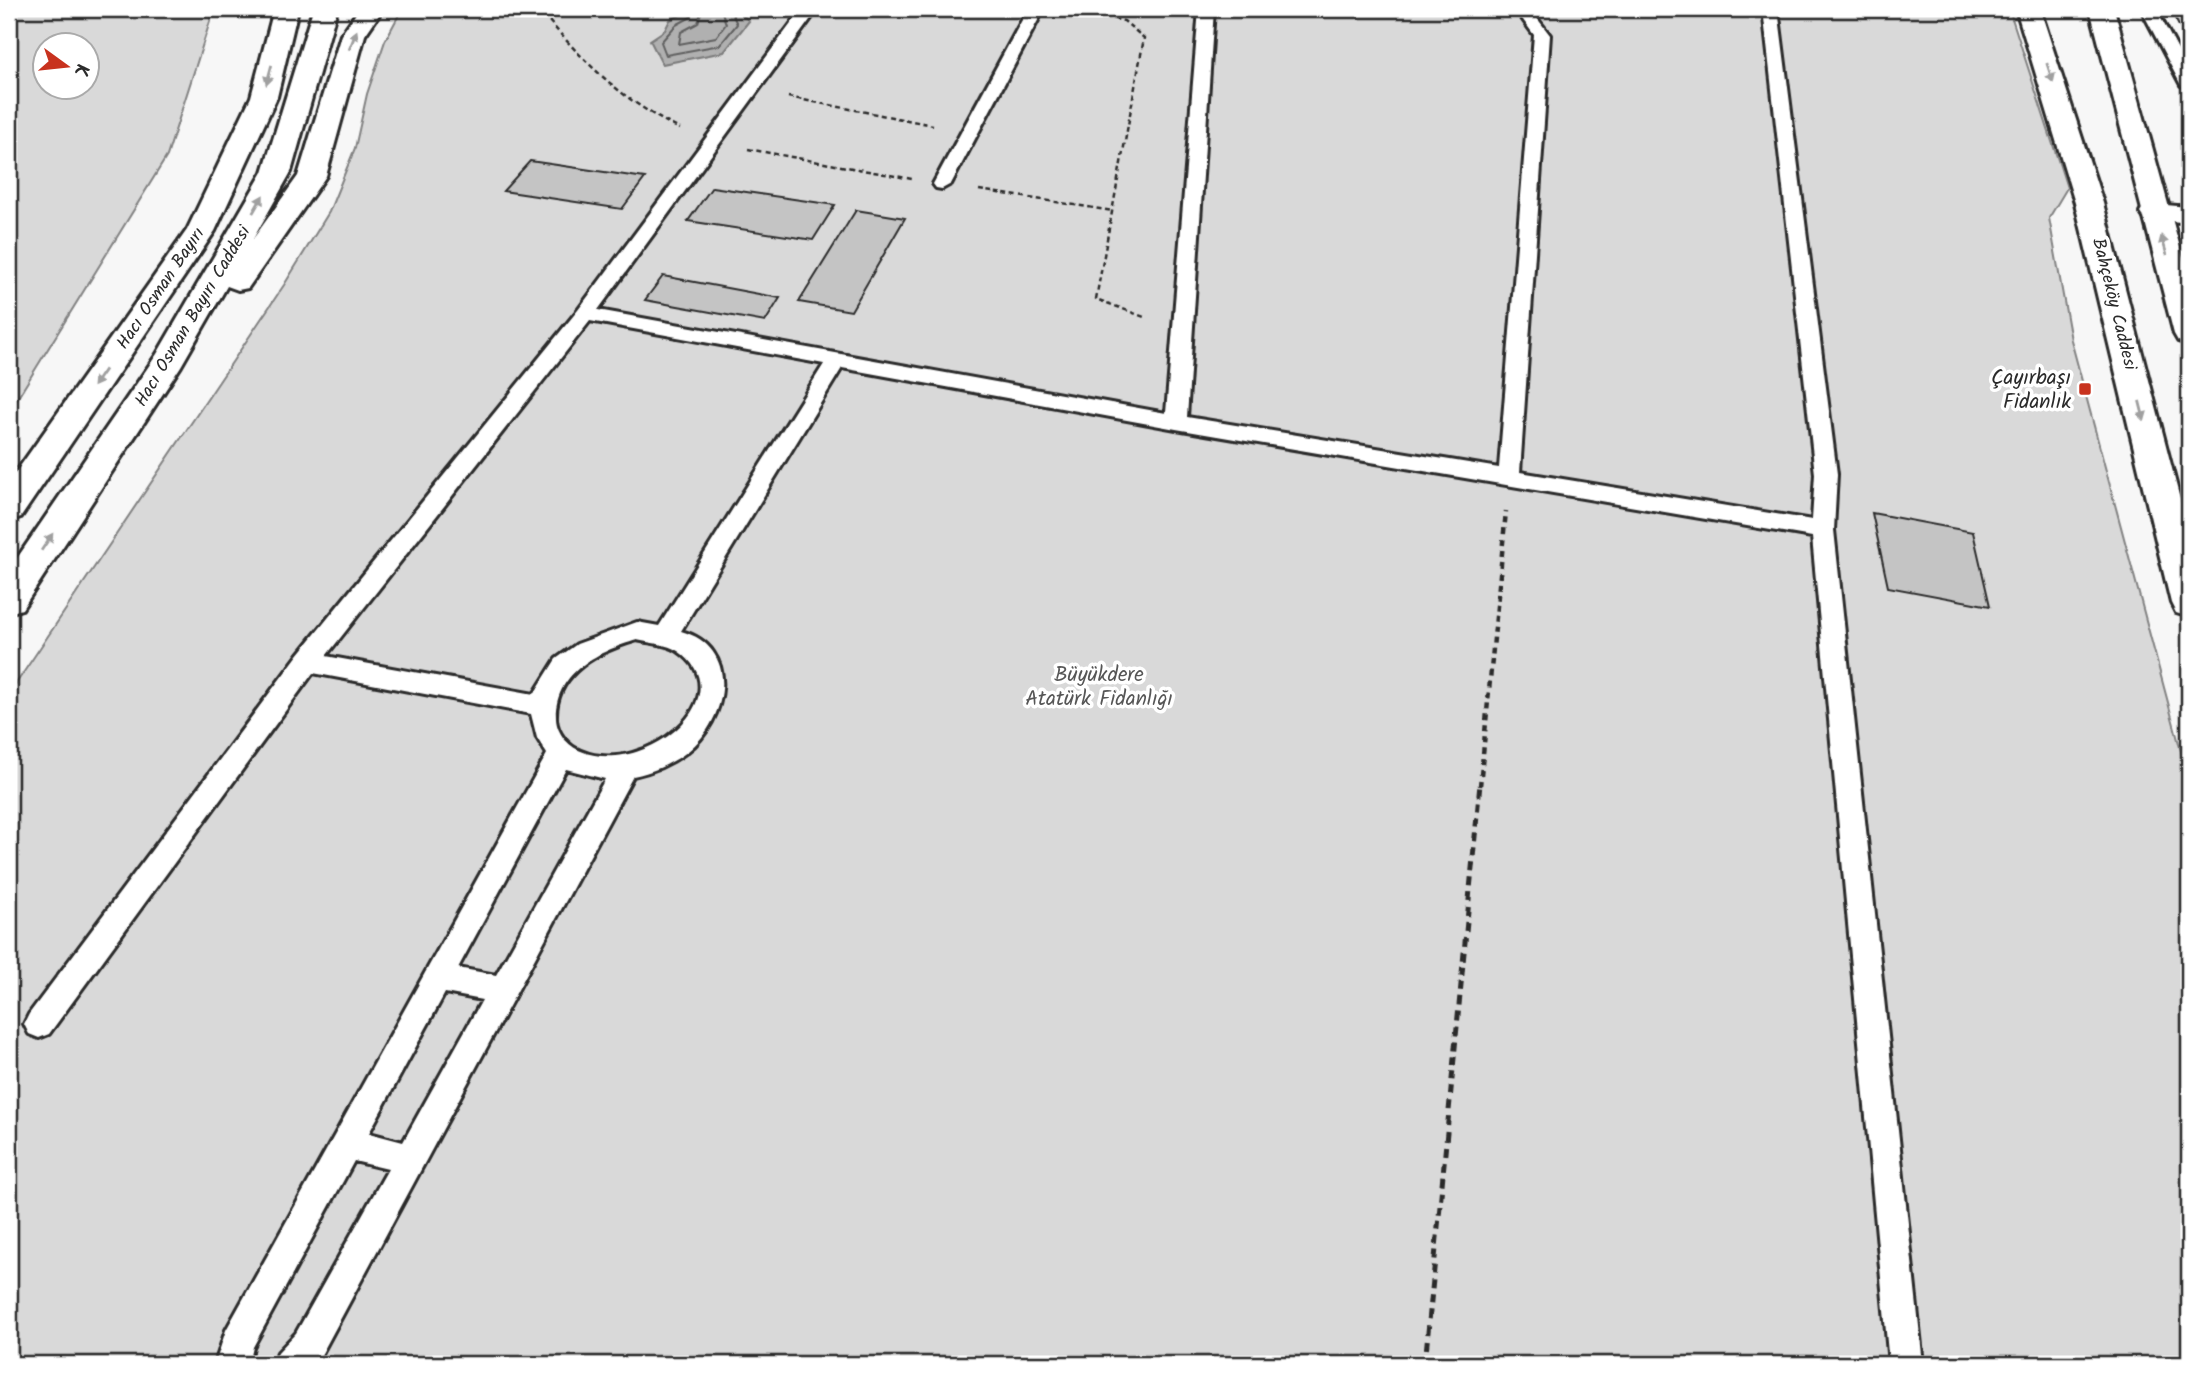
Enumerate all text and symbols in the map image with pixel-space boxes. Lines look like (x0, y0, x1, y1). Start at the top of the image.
one-way arrow (347, 29, 358, 50)
north arrow (32, 32, 102, 102)
text: K (65, 60, 96, 79)
one-way arrow (2045, 63, 2056, 84)
one-way arrow (263, 64, 274, 86)
one-way arrow (252, 194, 264, 214)
street label: Hacı Osman Bayırı Caddesi (128, 220, 259, 413)
street label: Hacı Osman Bayırı (109, 222, 213, 356)
one-way arrow (2158, 234, 2168, 255)
street label: Bahçeköy Caddesi (2083, 235, 2144, 374)
place label: Çayırbaşı Fidanlık (1991, 362, 2071, 419)
one-way arrow (92, 369, 106, 387)
marker: Çayırbaşı Fidanlık (2077, 381, 2093, 397)
one-way arrow (2136, 400, 2147, 422)
one-way arrow (40, 533, 54, 551)
park label: Büyükdere Atatürk Fidanlığı (1025, 659, 1173, 716)

